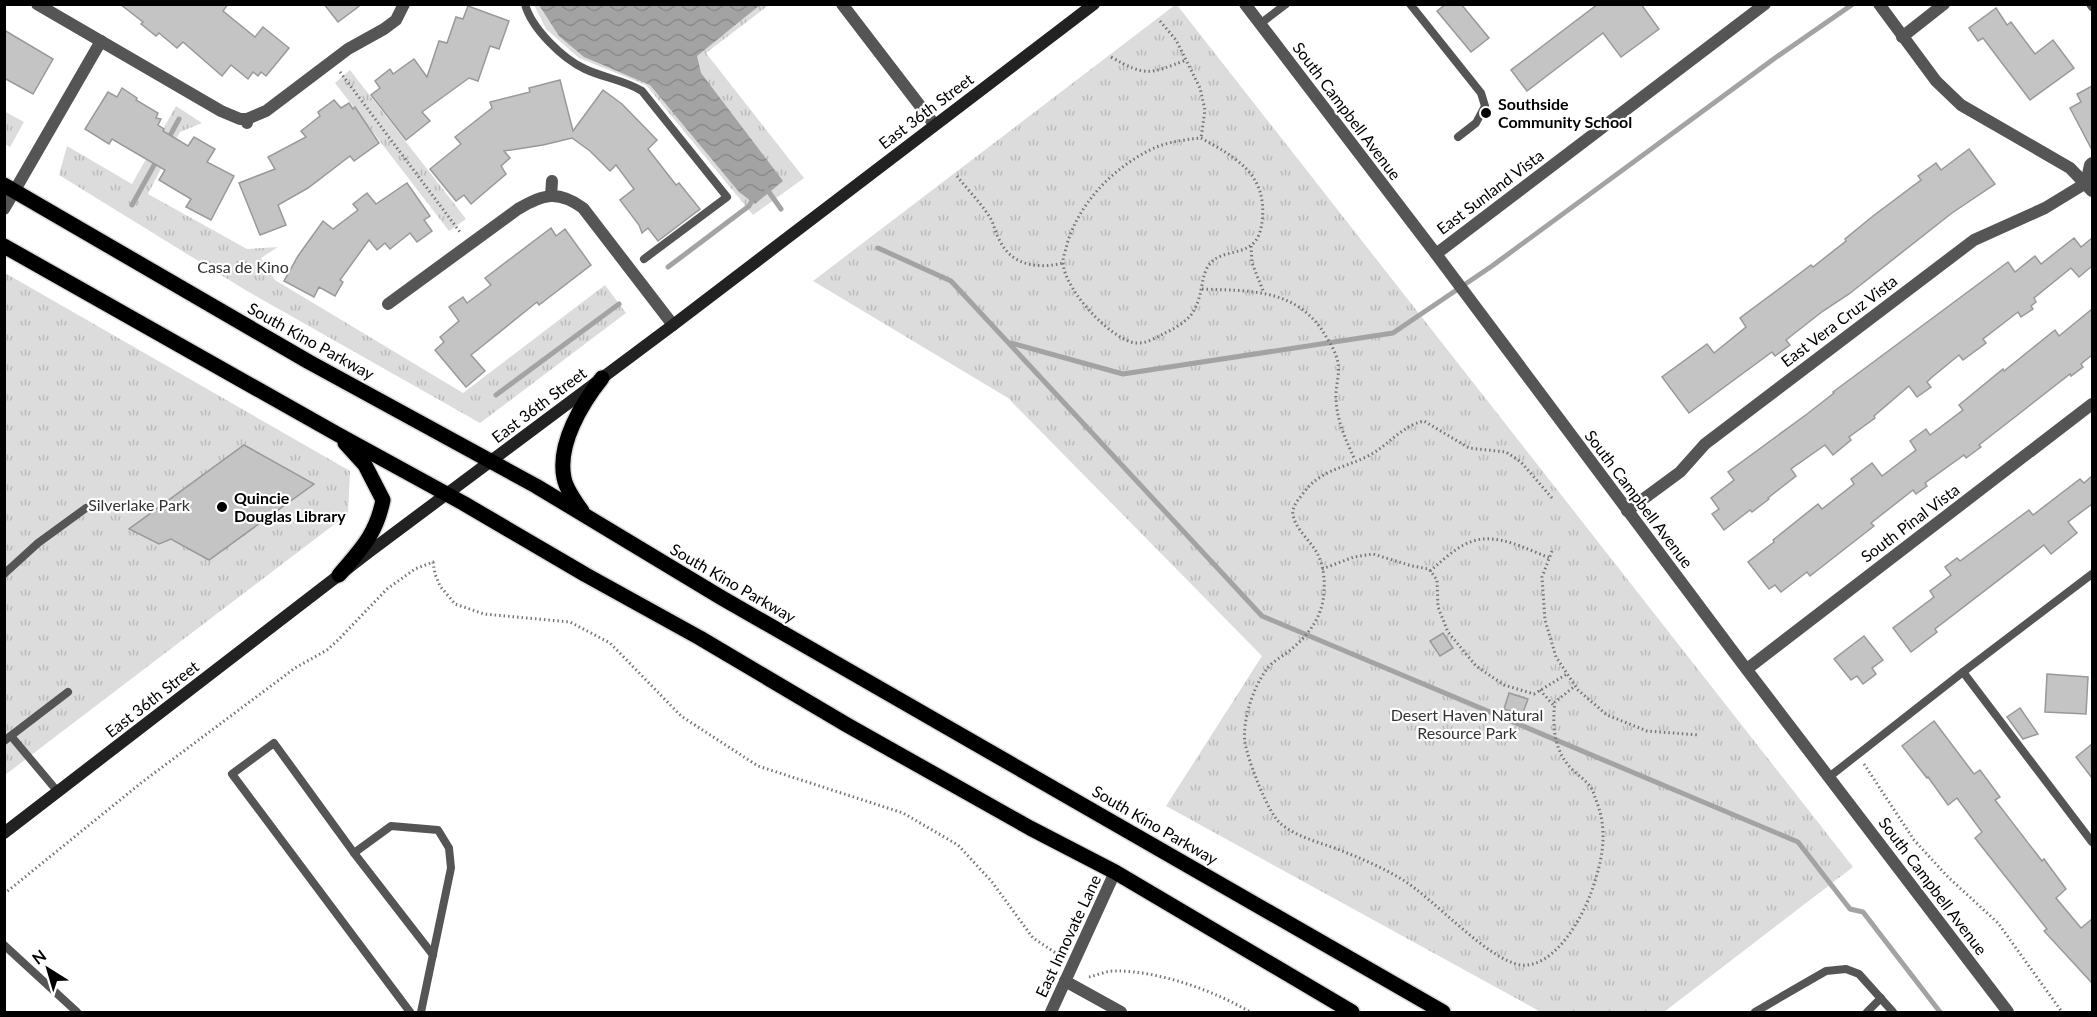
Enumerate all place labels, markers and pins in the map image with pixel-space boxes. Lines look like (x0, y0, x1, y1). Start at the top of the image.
place label: Southside Community School (1498, 94, 1632, 131)
marker: Southside Community School (1479, 106, 1493, 120)
place label: Quincie Douglas Library (234, 488, 346, 525)
marker: Quincie Douglas Library (215, 500, 229, 514)

